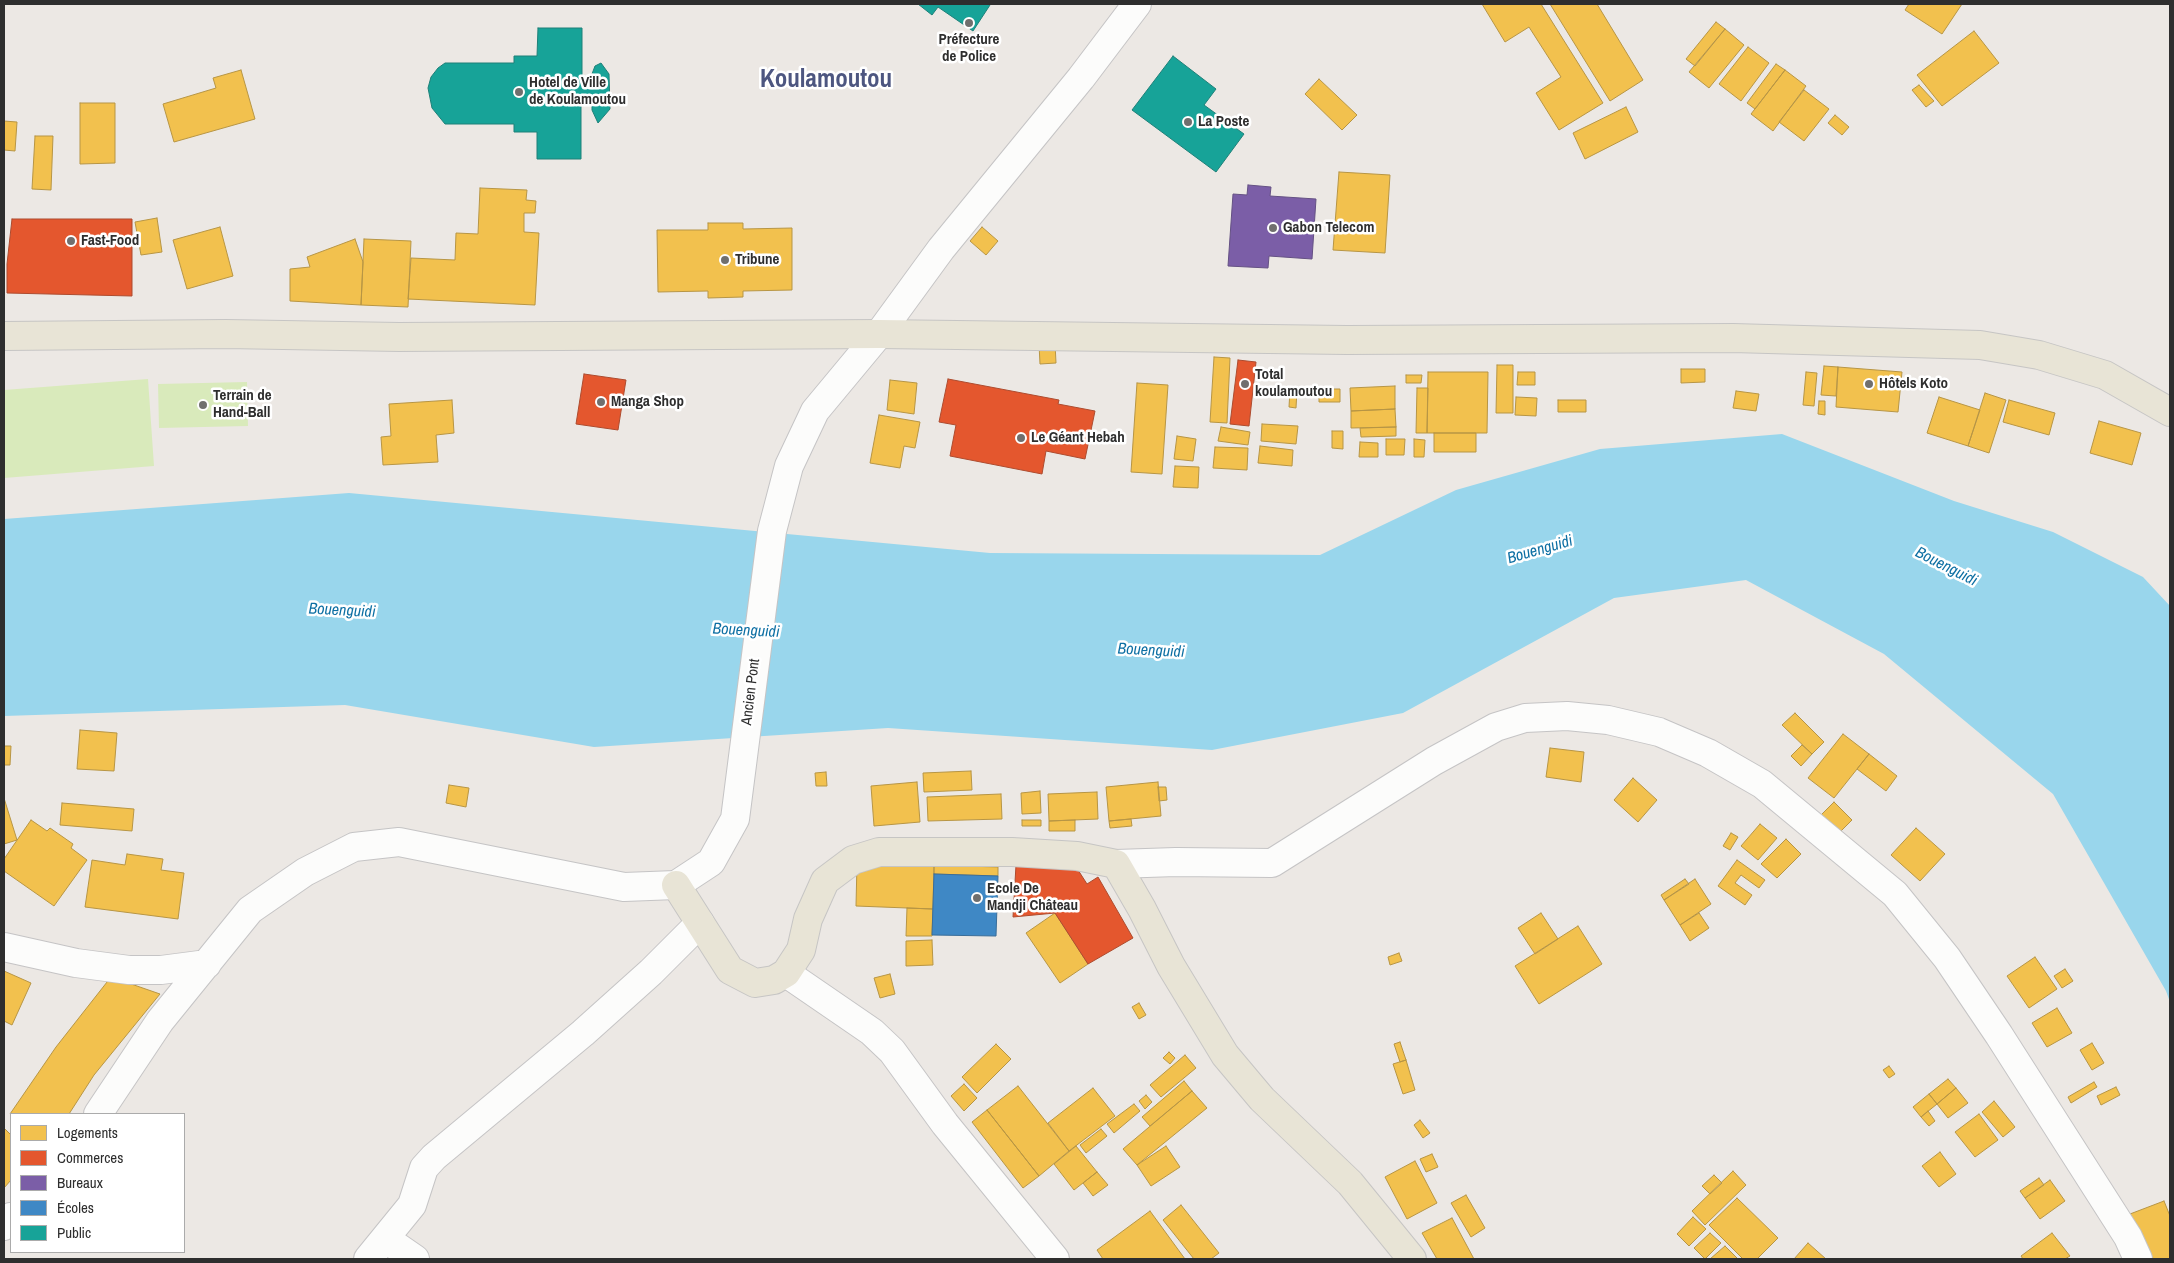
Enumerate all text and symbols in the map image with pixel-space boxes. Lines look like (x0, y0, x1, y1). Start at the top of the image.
marker: Préfecture de Police (963, 17, 975, 29)
place label: Préfecture de Police (939, 31, 999, 66)
district label: Koulamoutou (760, 65, 892, 95)
place label: Hotel de Ville de Koulamoutou (529, 74, 626, 109)
marker: Hotel de Ville de Koulamoutou (513, 86, 525, 98)
place label: La Poste (1198, 113, 1249, 131)
marker: La Poste (1182, 116, 1194, 128)
place label: Gabon Telecom (1283, 219, 1374, 237)
marker: Gabon Telecom (1267, 222, 1279, 234)
place label: Fast-Food (81, 232, 139, 250)
marker: Fast-Food (65, 235, 77, 247)
place label: Tribune (735, 251, 779, 269)
marker: Tribune (719, 254, 731, 266)
place label: Total koulamoutou (1255, 366, 1332, 401)
place label: Hôtels Koto (1879, 375, 1948, 393)
marker: Total koulamoutou (1239, 378, 1251, 390)
marker: Hôtels Koto (1863, 378, 1875, 390)
place label: Terrain de Hand-Ball (213, 387, 272, 422)
place label: Manga Shop (611, 393, 684, 411)
marker: Manga Shop (595, 396, 607, 408)
marker: Terrain de Hand-Ball (197, 399, 209, 411)
place label: Le Géant Hebah (1031, 429, 1125, 447)
marker: Le Géant Hebah (1015, 432, 1027, 444)
water label: Bouenguidi (1505, 532, 1575, 568)
water label: Bouenguidi (1912, 543, 1980, 591)
water label: Bouenguidi (308, 600, 376, 622)
water label: Bouenguidi (712, 620, 780, 642)
water label: Bouenguidi (1117, 640, 1185, 662)
street label: Ancien Pont (738, 658, 764, 726)
place label: Ecole De Mandji Château (987, 880, 1078, 915)
marker: Ecole De Mandji Château (971, 892, 983, 904)
legend (10, 1113, 185, 1253)
text: Logements (57, 1122, 118, 1143)
text: Commerces (57, 1147, 123, 1168)
text: Bureaux (57, 1172, 103, 1193)
text: Écoles (57, 1197, 94, 1218)
text: Public (57, 1222, 91, 1243)

